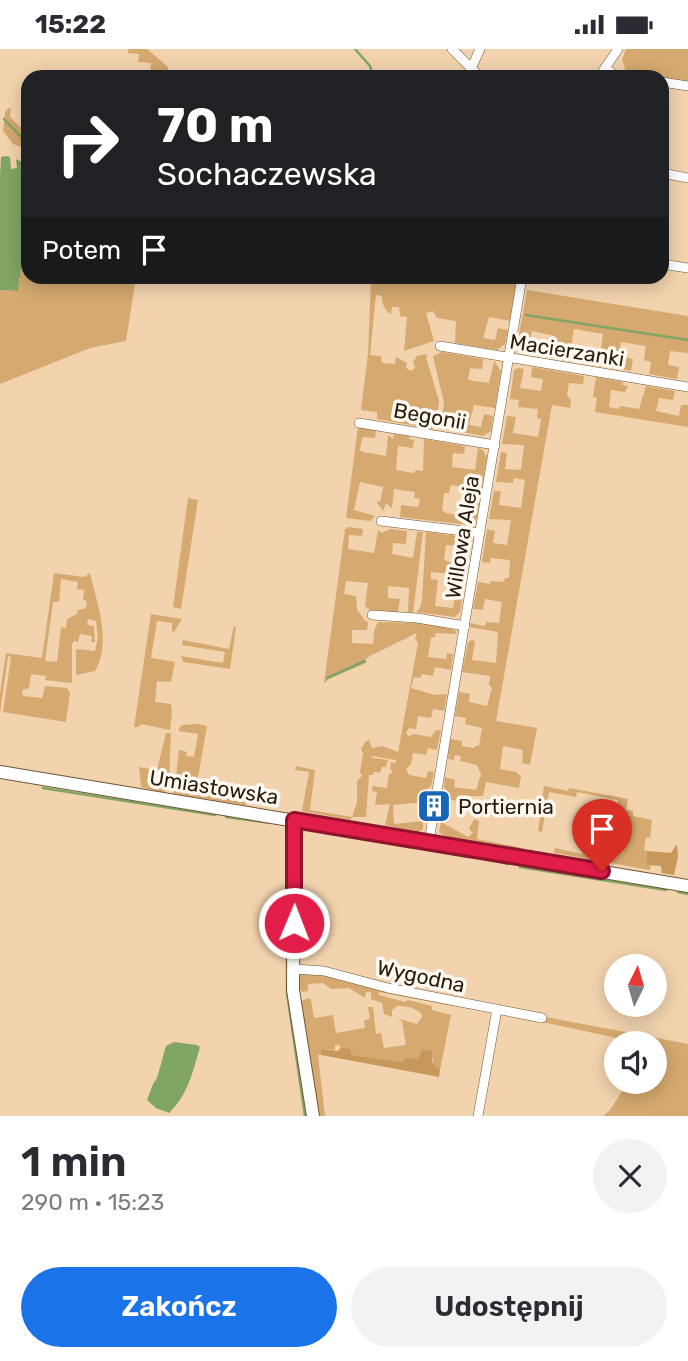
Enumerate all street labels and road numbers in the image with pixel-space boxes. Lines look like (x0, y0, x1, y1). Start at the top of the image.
street label: Macierzanki (508, 329, 626, 371)
street label: Begonii (392, 397, 468, 435)
street label: Willowa Aleja (440, 474, 484, 600)
street label: Umiastowska (148, 764, 280, 810)
street label: Wygodna (375, 954, 467, 998)

